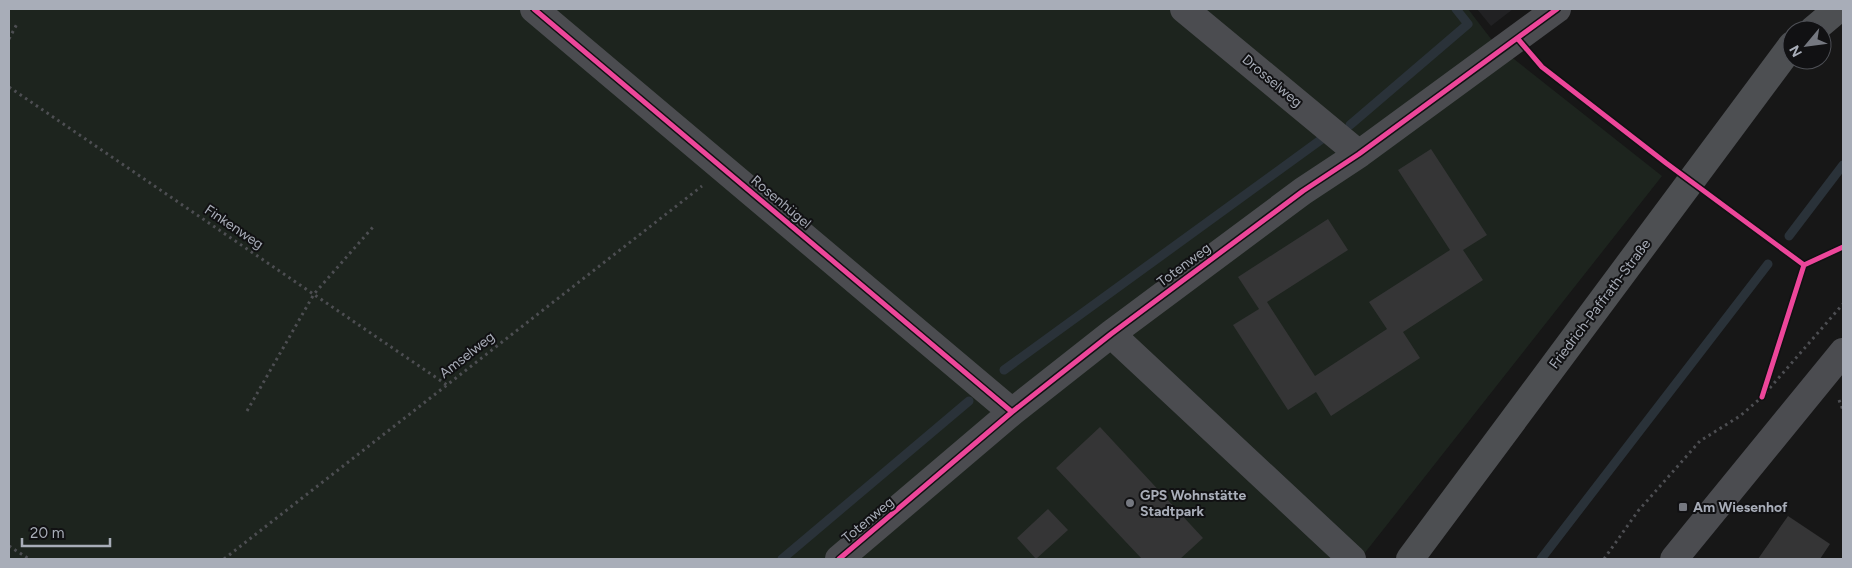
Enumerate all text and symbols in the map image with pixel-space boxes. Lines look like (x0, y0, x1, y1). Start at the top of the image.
north arrow (1782, 20, 1832, 70)
text: N (1786, 42, 1806, 60)
street label: Drosselweg (1239, 51, 1305, 111)
street label: Rosenhügel (747, 172, 815, 232)
street label: Finkenweg (201, 201, 267, 253)
street label: Friedrich-Paffrath-Straße (1546, 235, 1655, 372)
street label: Totenweg (1154, 239, 1214, 291)
street label: Amselweg (436, 328, 498, 382)
place label: GPS Wohnstätte Stadtpark (1140, 487, 1247, 520)
street label: Totenweg (839, 493, 897, 547)
marker: GPS Wohnstätte Stadtpark (1124, 497, 1136, 509)
place label: Am Wiesenhof (1693, 499, 1788, 516)
marker: Am Wiesenhof (1677, 501, 1689, 513)
scale bar (22, 516, 110, 548)
text: 20 m (30, 524, 64, 542)

